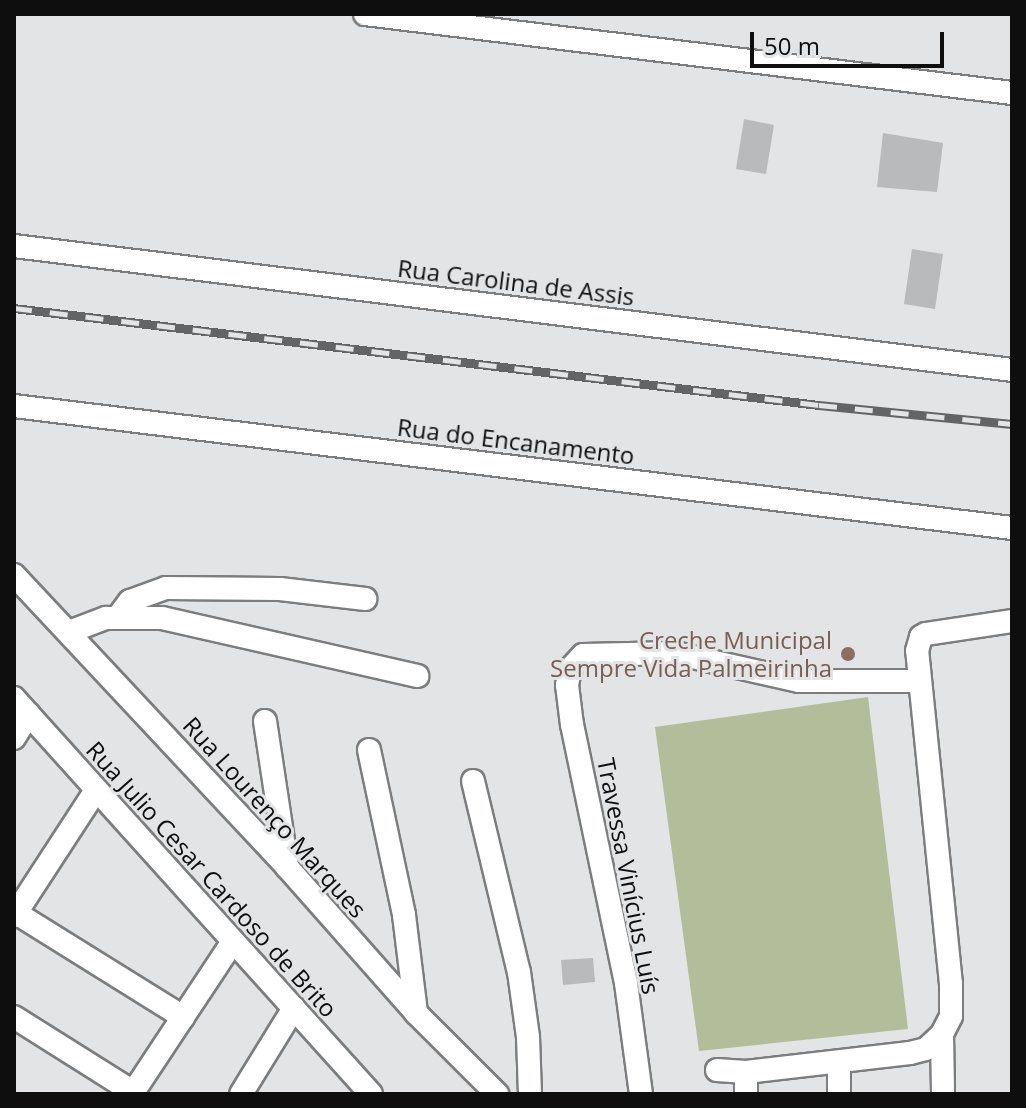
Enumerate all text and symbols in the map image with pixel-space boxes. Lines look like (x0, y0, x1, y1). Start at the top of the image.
scale bar (754, 16, 948, 66)
text: 50 m (764, 29, 820, 62)
street label: Rua Carolina de Assis (396, 253, 636, 311)
street label: Rua do Encanamento (396, 412, 636, 470)
place label: Creche Municipal Sempre Vida Palmeirinha (550, 626, 832, 682)
marker: Creche Municipal Sempre Vida Palmeirinha (839, 645, 857, 663)
street label: Rua Lourenço Marques (177, 711, 373, 923)
street label: Rua Julio Cesar Cardoso de Brito (81, 735, 343, 1023)
street label: Travessa Vinícius Luís (592, 755, 666, 997)

